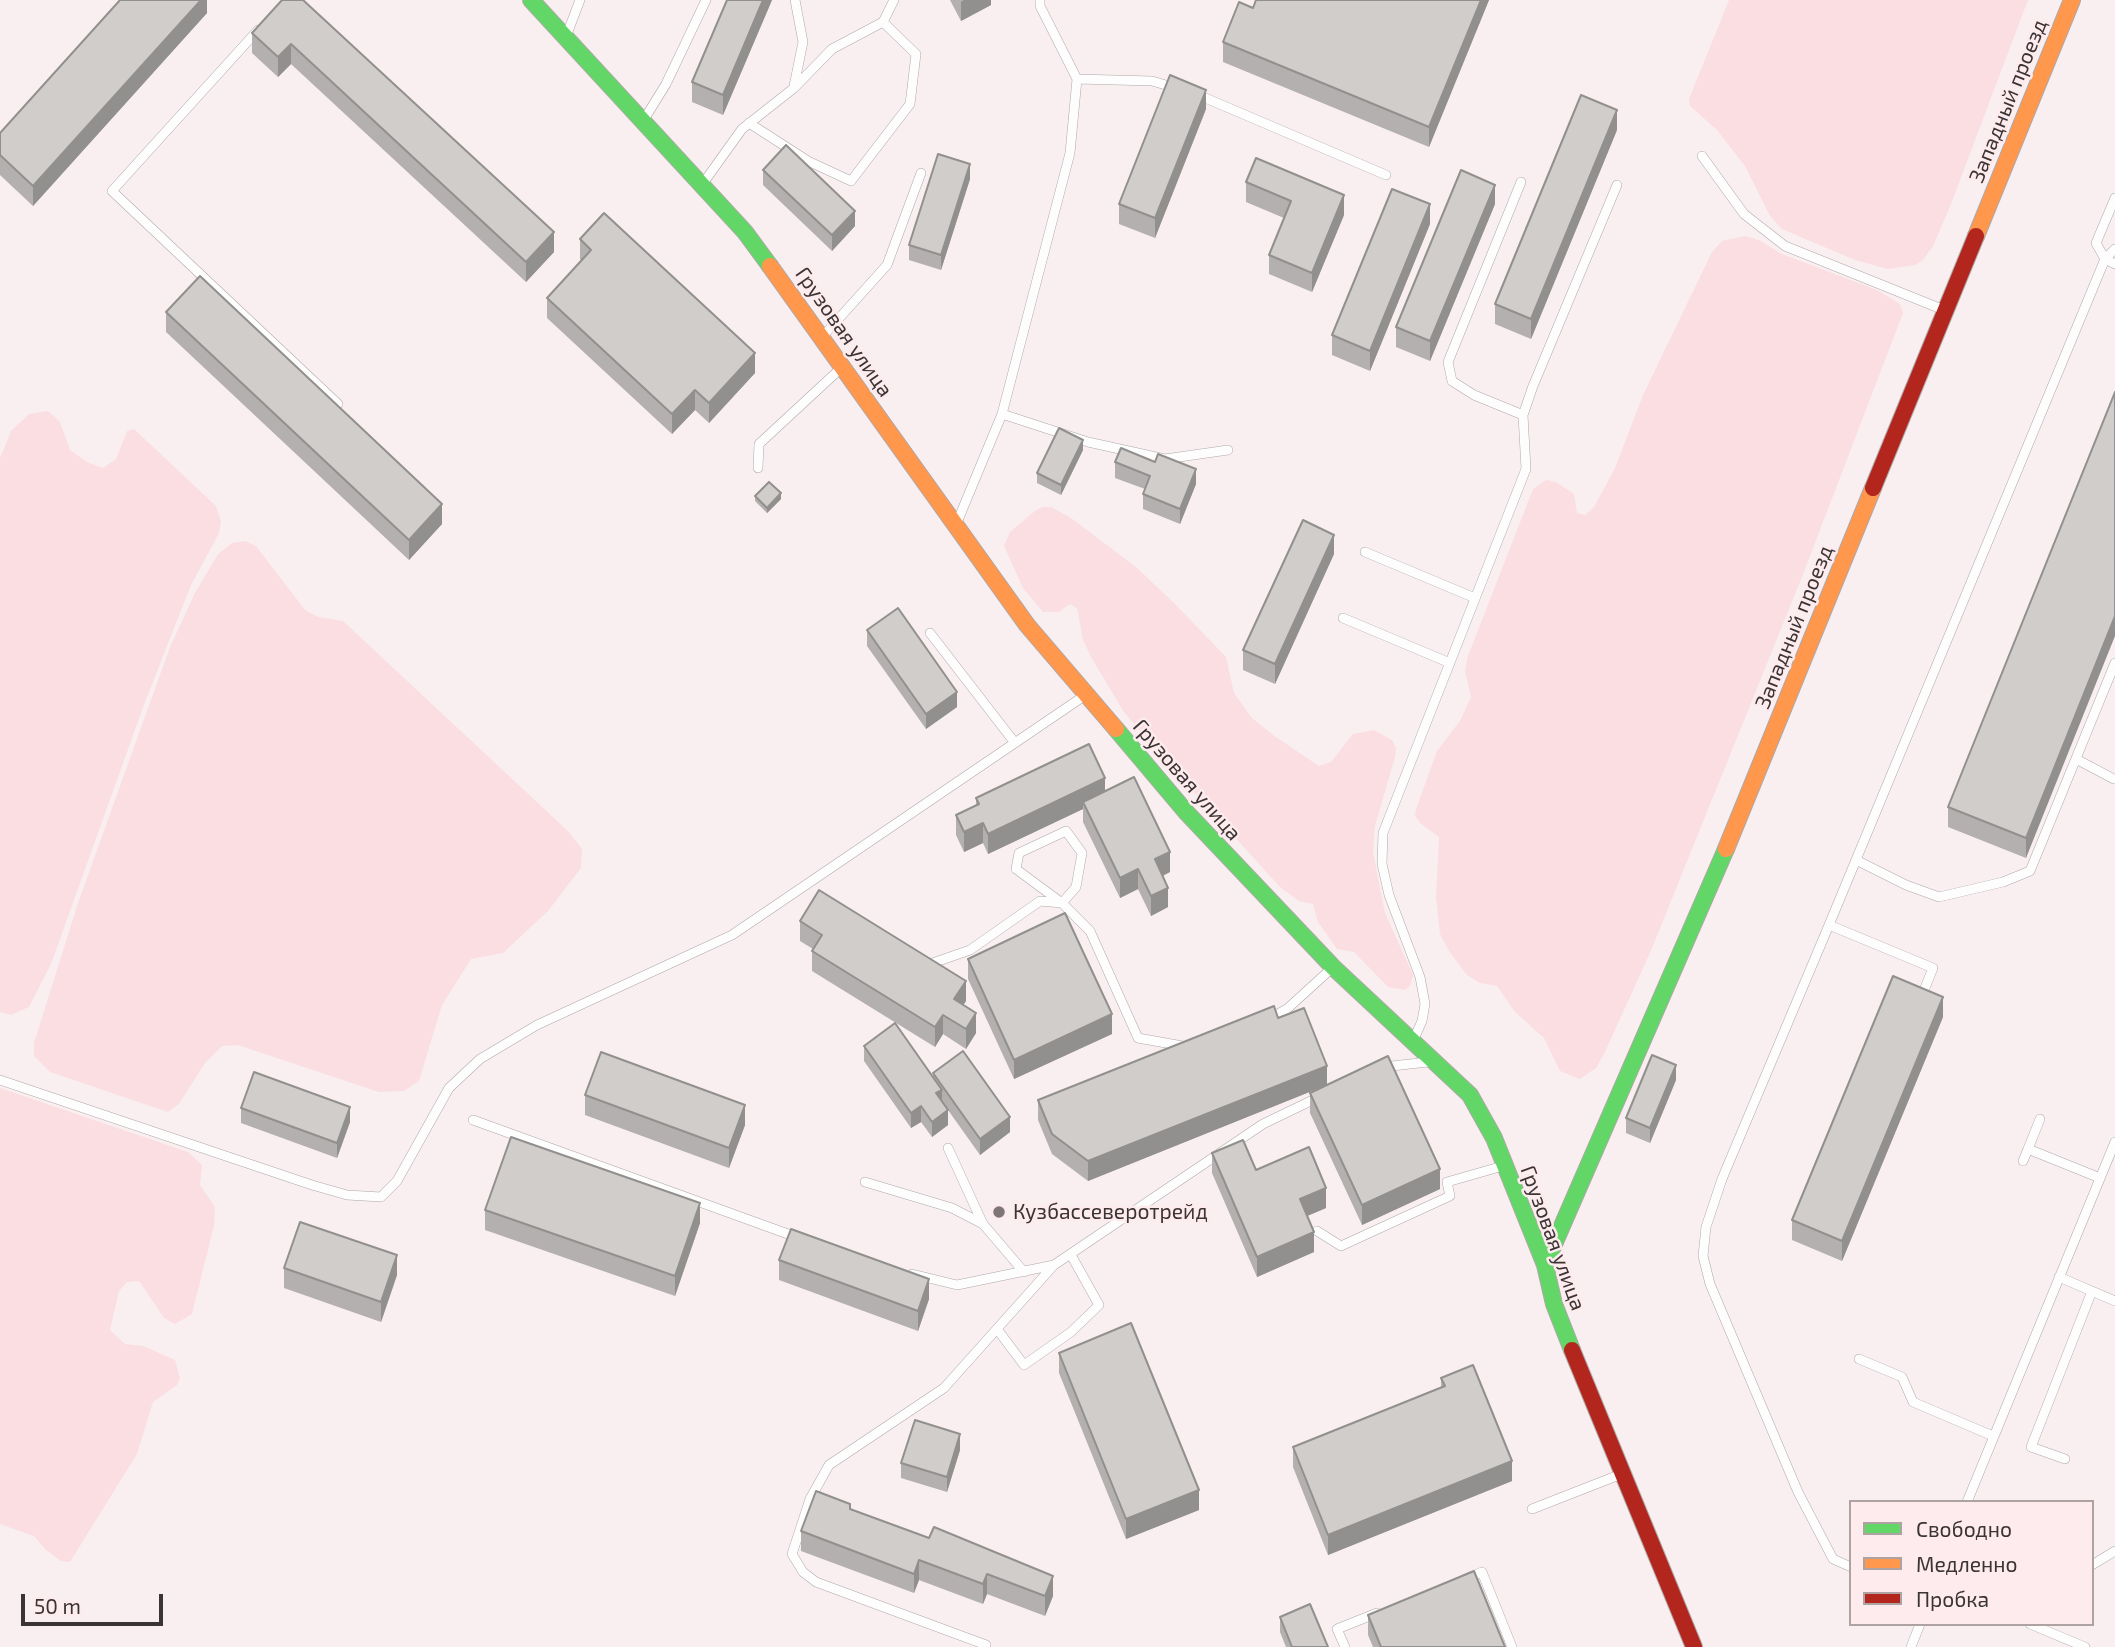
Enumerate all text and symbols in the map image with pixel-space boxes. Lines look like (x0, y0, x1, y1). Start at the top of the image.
street label: Западный проезд (1964, 16, 2052, 186)
street label: Грузовая улица (790, 262, 898, 402)
street label: Западный проезд (1750, 542, 1838, 712)
street label: Грузовая улица (1127, 714, 1247, 846)
street label: Грузовая улица (1515, 1162, 1591, 1314)
place label: Кузбассеверотрейд (1013, 1199, 1208, 1225)
marker: Кузбассеверотрейд (991, 1204, 1007, 1220)
legend (1849, 1500, 2094, 1626)
text: Свободно (1916, 1516, 2012, 1541)
text: Медленно (1916, 1551, 2018, 1576)
scale bar (24, 1580, 166, 1624)
text: Пробка (1916, 1586, 1989, 1611)
text: 50 m (34, 1593, 81, 1618)

